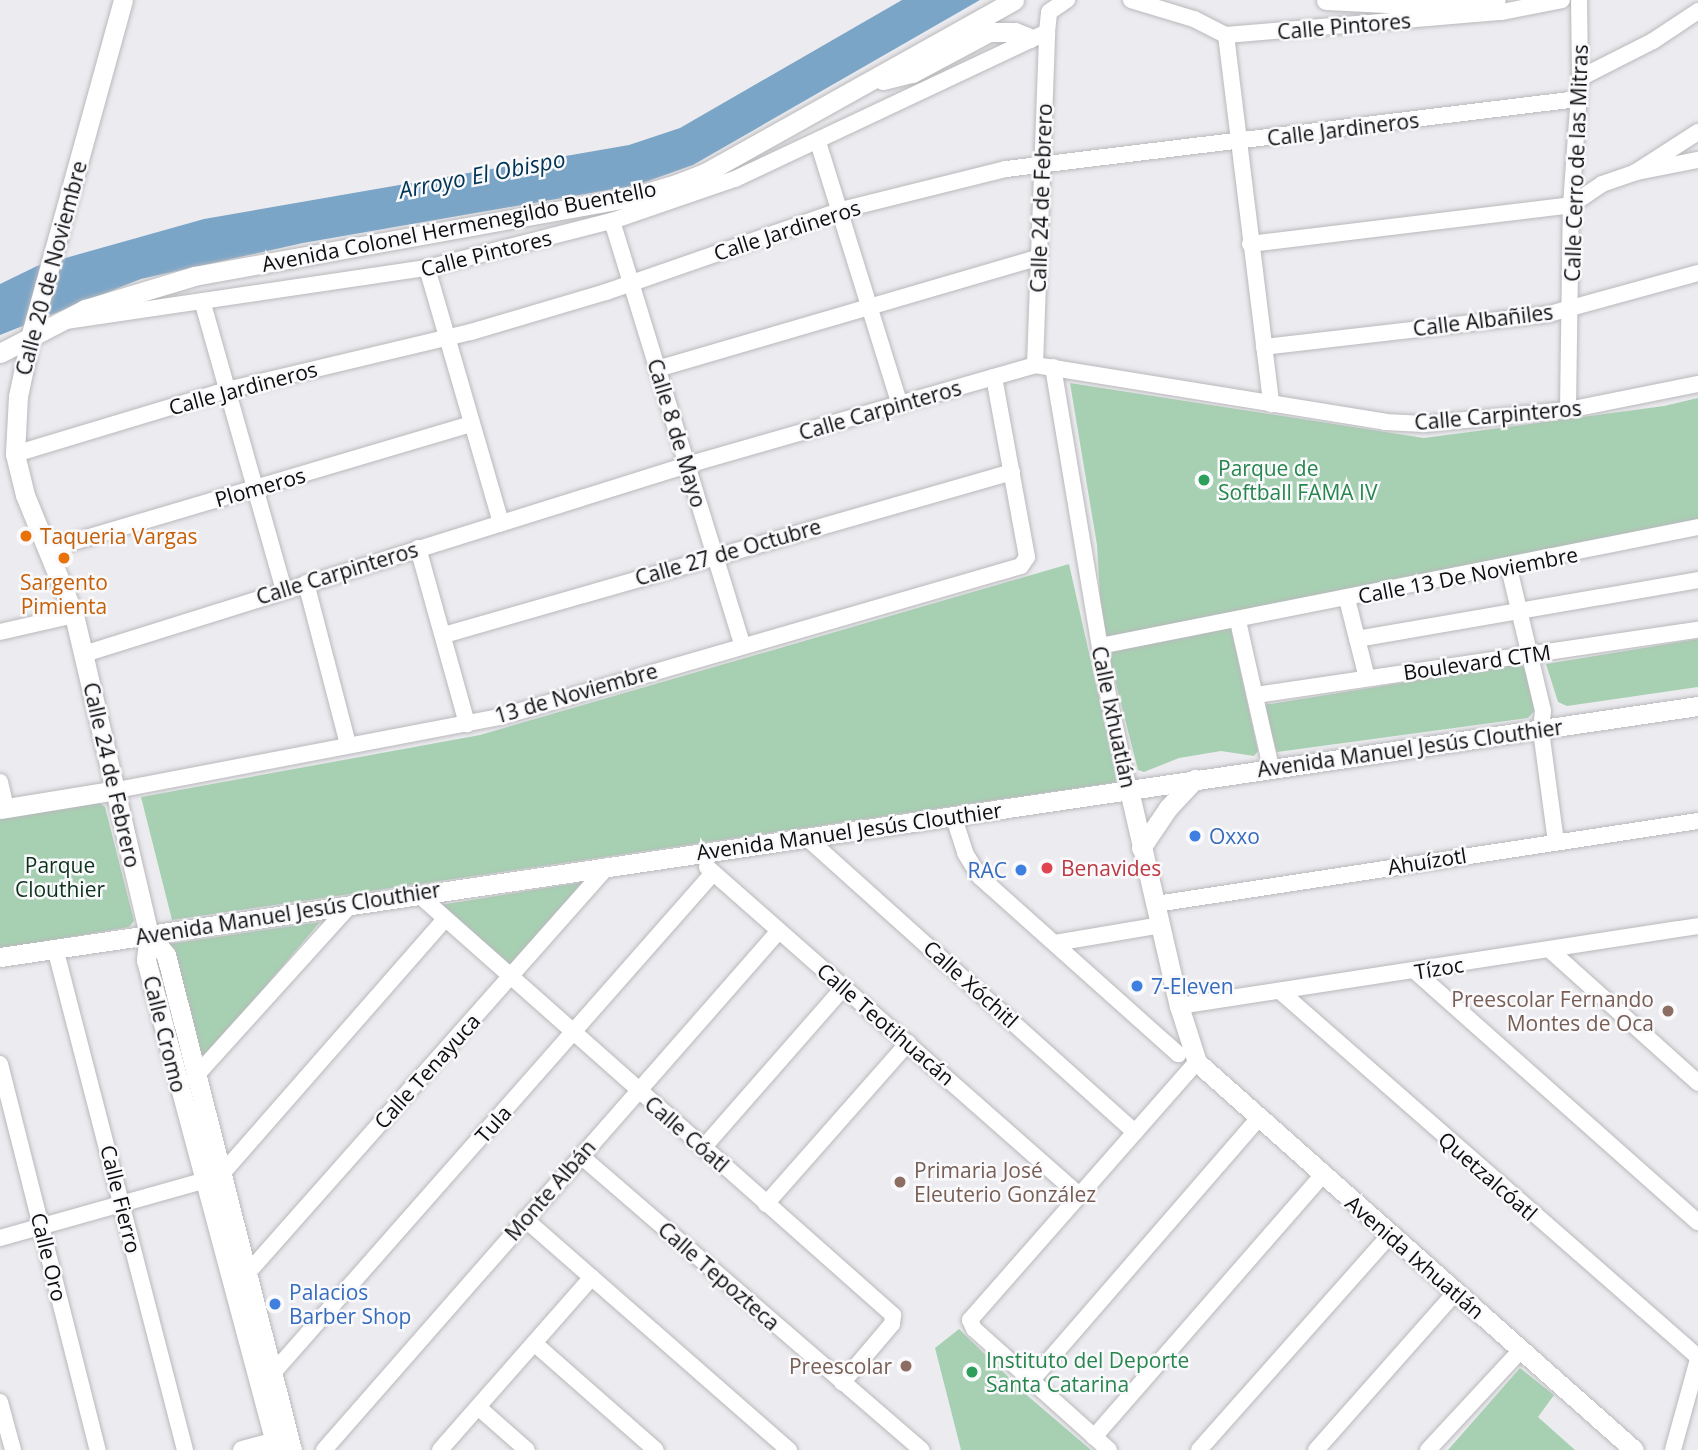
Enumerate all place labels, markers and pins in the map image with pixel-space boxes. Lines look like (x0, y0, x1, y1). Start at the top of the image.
place label: Parque de Softball FAMA IV (1218, 455, 1377, 505)
marker: Parque de Softball FAMA IV (1196, 472, 1212, 488)
place label: Taqueria Vargas (40, 523, 198, 549)
marker: Taqueria Vargas (18, 528, 34, 544)
marker: Sargento Pimienta (56, 550, 72, 566)
place label: Sargento Pimienta (20, 569, 108, 619)
place label: Oxxo (1209, 823, 1260, 849)
marker: Oxxo (1187, 828, 1203, 844)
place label: Benavides (1061, 855, 1161, 881)
place label: RAC (968, 857, 1007, 883)
marker: Benavides (1039, 860, 1055, 876)
marker: RAC (1013, 862, 1029, 878)
place label: 7-Eleven (1151, 973, 1234, 999)
marker: 7-Eleven (1129, 978, 1145, 994)
place label: Preescolar Fernando Montes de Oca (1451, 986, 1654, 1036)
marker: Preescolar Fernando Montes de Oca (1660, 1003, 1676, 1019)
place label: Primaria José Eleuterio González (914, 1157, 1096, 1207)
marker: Primaria José Eleuterio González (892, 1174, 908, 1190)
place label: Palacios Barber Shop (289, 1279, 411, 1329)
marker: Palacios Barber Shop (267, 1296, 283, 1312)
place label: Instituto del Deporte Santa Catarina (986, 1347, 1189, 1397)
place label: Preescolar (789, 1353, 892, 1379)
marker: Preescolar (898, 1358, 914, 1374)
marker: Instituto del Deporte Santa Catarina (964, 1364, 980, 1380)

